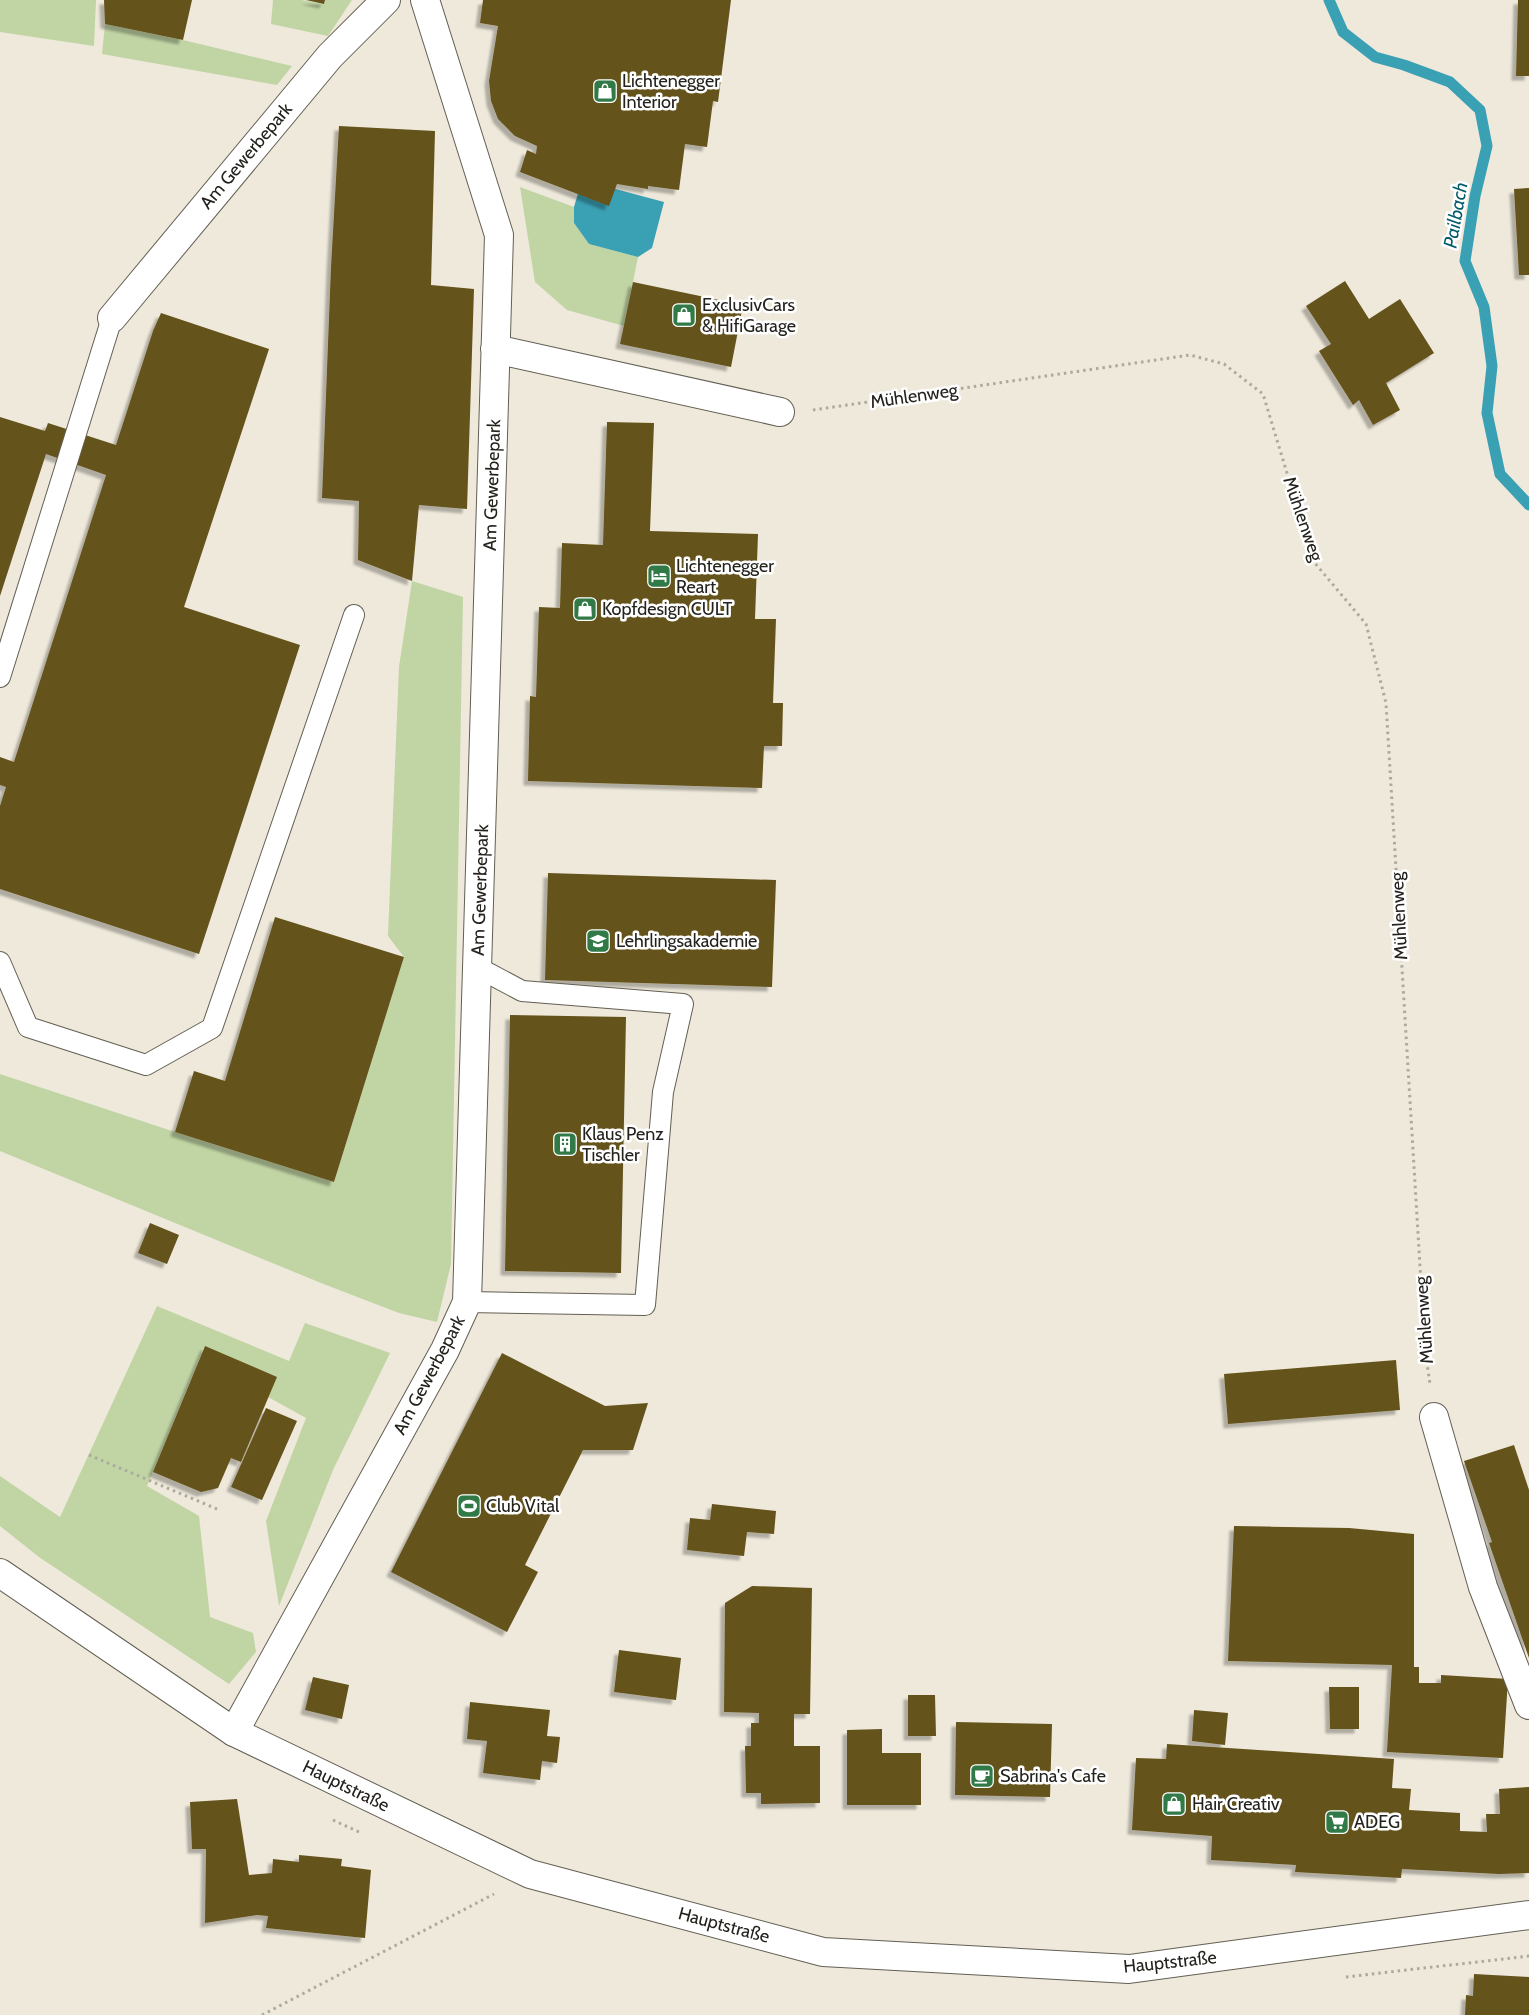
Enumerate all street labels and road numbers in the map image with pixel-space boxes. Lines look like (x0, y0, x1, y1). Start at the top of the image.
street label: Am Gewerbepark (195, 98, 297, 213)
street label: Mühlenweg (869, 379, 960, 413)
street label: Am Gewerbepark (479, 418, 505, 551)
street label: Mühlenweg (1278, 474, 1328, 565)
street label: Am Gewerbepark (467, 823, 493, 956)
street label: Mühlenweg (1386, 870, 1412, 961)
street label: Mühlenweg (1410, 1274, 1438, 1365)
street label: Am Gewerbepark (388, 1311, 470, 1438)
street label: Hauptstraße (299, 1756, 393, 1816)
street label: Hauptstraße (676, 1902, 772, 1948)
street label: Hauptstraße (1122, 1946, 1218, 1978)

